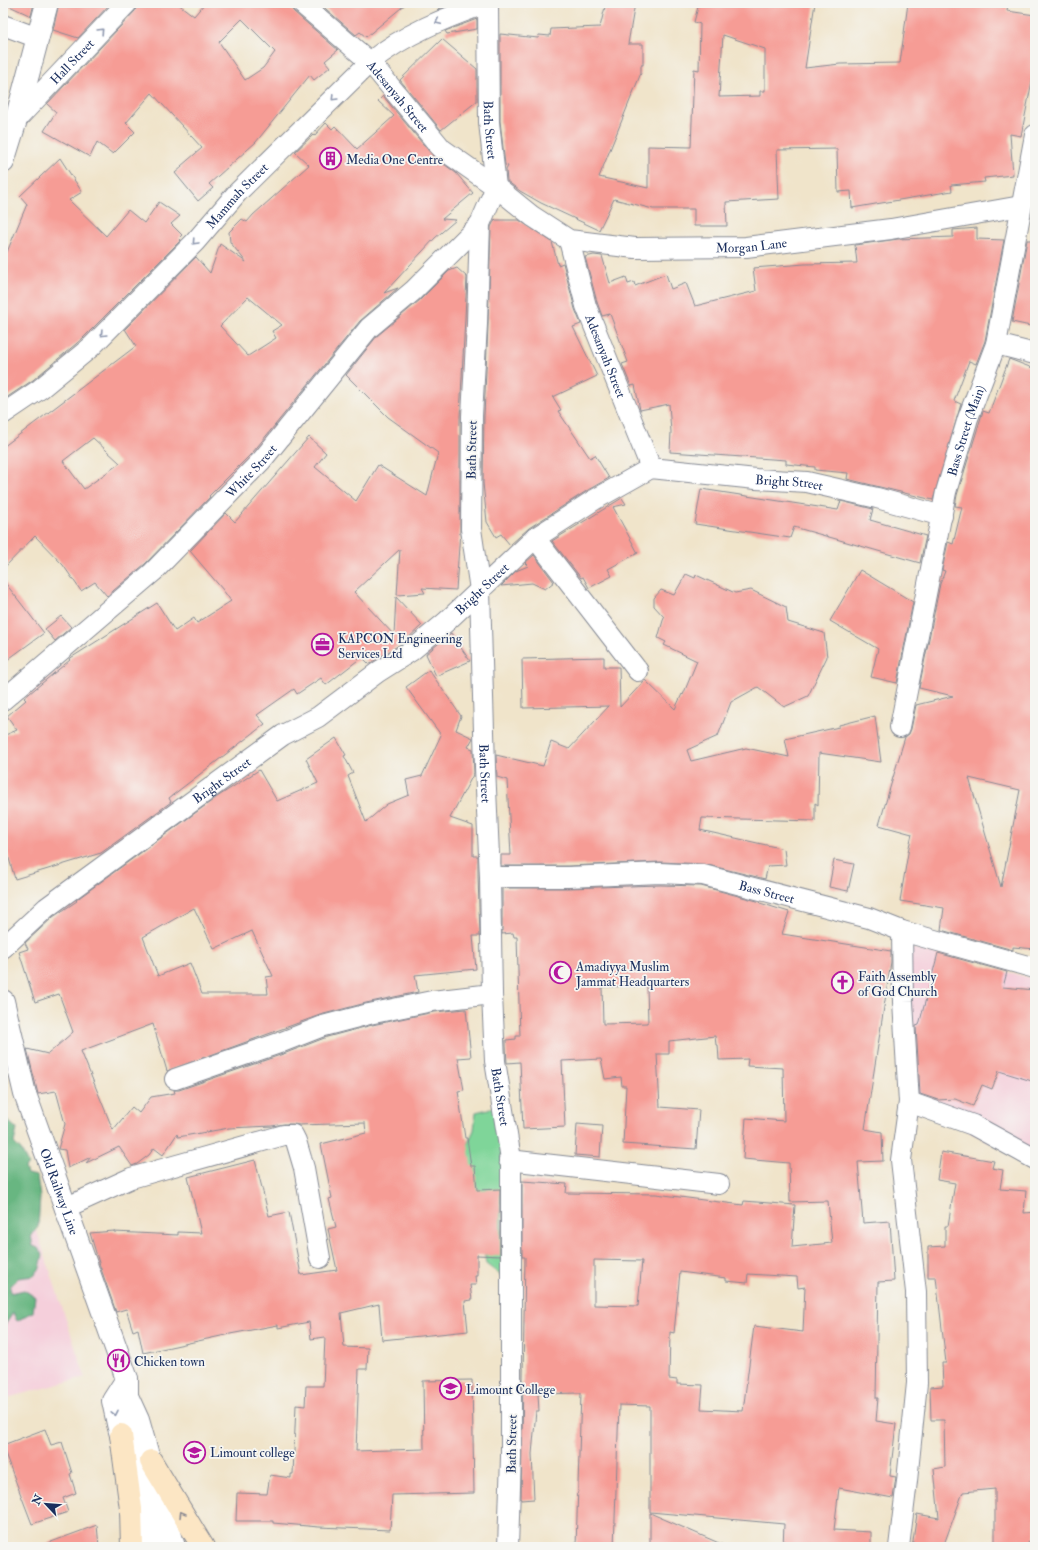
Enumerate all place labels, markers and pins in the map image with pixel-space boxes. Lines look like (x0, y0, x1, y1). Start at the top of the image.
building icon: Media One Centre (318, 146, 344, 172)
place label: Media One Centre (346, 152, 444, 168)
place label: KAPCON Engineering Services Ltd (338, 631, 463, 662)
office icon: KAPCON Engineering Services Ltd (309, 632, 335, 658)
place label: Amadiyya Muslim Jammat Headquarters (575, 959, 690, 990)
mosque icon: Amadiyya Muslim Jammat Headquarters (548, 960, 574, 986)
place label: Faith Assembly of God Church (858, 969, 938, 1000)
church icon: Faith Assembly of God Church (829, 970, 855, 996)
restaurant icon: Chicken town (105, 1348, 131, 1374)
place label: Chicken town (134, 1354, 205, 1370)
school or university icon: Limount College (437, 1376, 463, 1402)
place label: Limount College (466, 1382, 556, 1398)
school or university icon: Limount college (182, 1439, 208, 1465)
place label: Limount college (210, 1445, 295, 1461)

